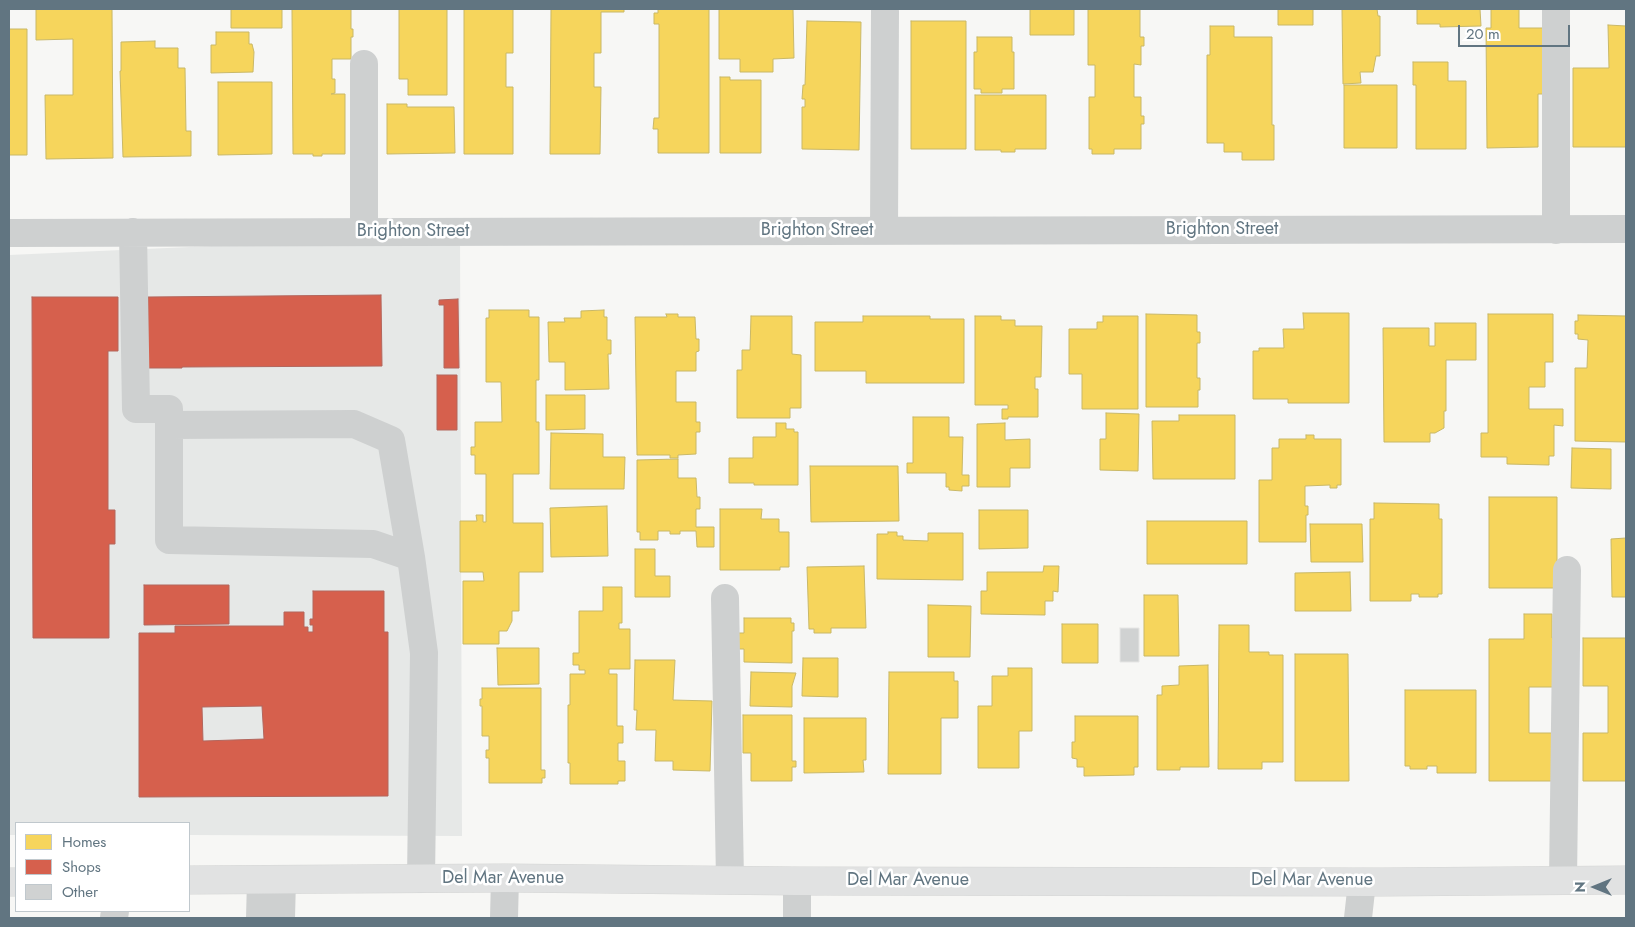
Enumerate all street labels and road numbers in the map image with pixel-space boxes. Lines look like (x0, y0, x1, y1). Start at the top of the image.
street label: Brighton Street (1166, 219, 1278, 241)
street label: Brighton Street (761, 220, 873, 242)
street label: Brighton Street (357, 221, 469, 243)
street label: Del Mar Avenue (442, 868, 564, 890)
street label: Del Mar Avenue (847, 870, 969, 892)
street label: Del Mar Avenue (1251, 870, 1373, 892)

